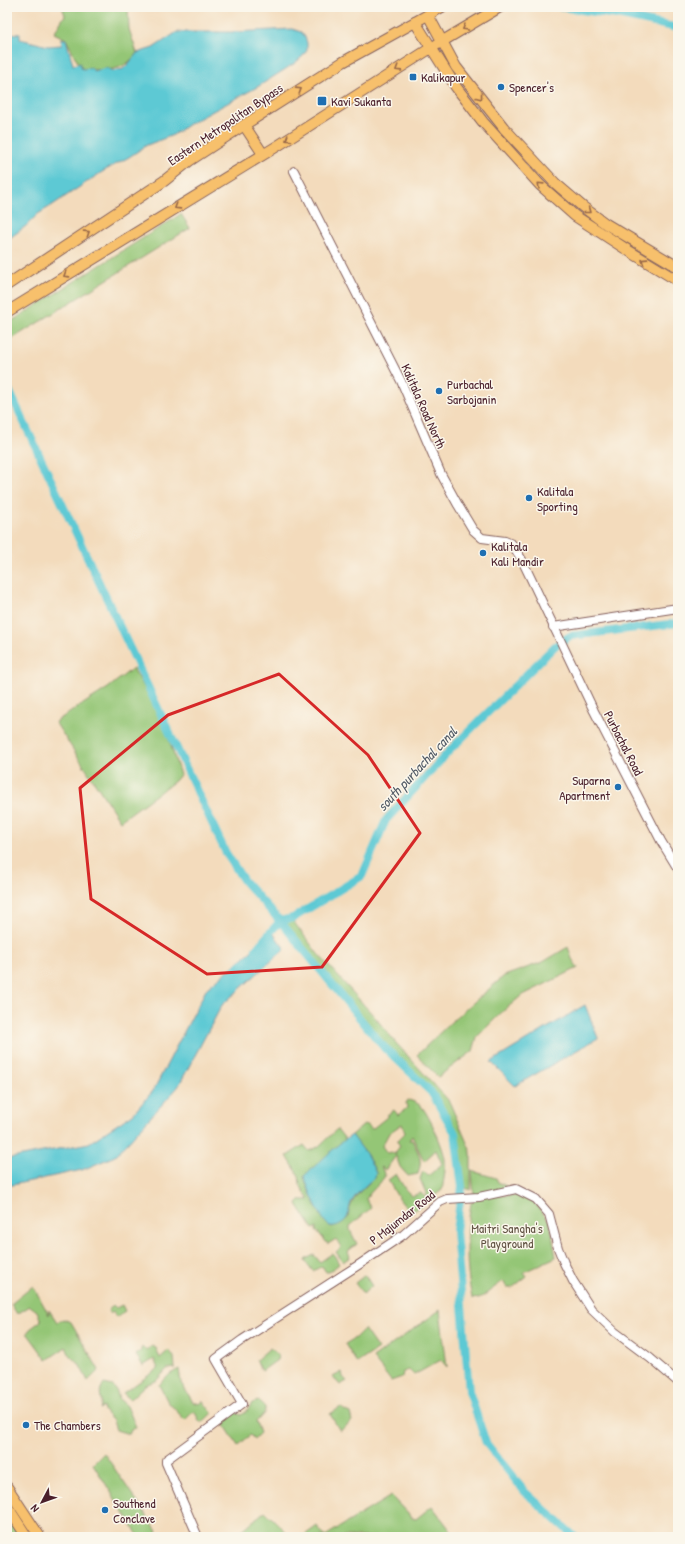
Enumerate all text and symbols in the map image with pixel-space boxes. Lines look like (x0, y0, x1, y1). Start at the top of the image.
one-way arrow (462, 24, 469, 31)
one-way arrow (395, 65, 402, 72)
place label: Kalikapur (421, 68, 466, 86)
marker: Kalikapur (408, 72, 418, 82)
place label: Spencer's (509, 78, 554, 96)
street label: Eastern Metropolitan Bypass (164, 79, 286, 169)
marker: Spencer's (496, 82, 506, 92)
one-way arrow (295, 87, 302, 95)
place label: Kavi Sukanta (331, 92, 391, 110)
one-way arrow (475, 92, 482, 99)
marker: Kavi Sukanta (316, 95, 328, 107)
one-way arrow (285, 134, 292, 142)
one-way arrow (537, 182, 545, 189)
one-way arrow (174, 202, 181, 209)
one-way arrow (584, 207, 591, 214)
one-way arrow (82, 230, 89, 237)
one-way arrow (642, 259, 649, 266)
one-way arrow (64, 270, 71, 277)
street label: Kalitala Road North (397, 361, 451, 452)
place label: Purbachal Sarbojanin (447, 375, 497, 408)
marker: Purbachal Sarbojanin (434, 386, 444, 396)
place label: Kalitala Sporting (537, 482, 578, 515)
marker: Kalitala Sporting (524, 493, 534, 503)
place label: Kalitala Kali Mandir (491, 537, 544, 570)
marker: Kalitala Kali Mandir (478, 548, 488, 558)
street label: Purbachal Road (600, 708, 648, 778)
water label: south purbachal canal (373, 721, 462, 816)
place label: Suparna Apartment (559, 771, 611, 804)
marker: Suparna Apartment (613, 782, 623, 792)
street label: P Majumdar Road (365, 1186, 439, 1248)
park label: Maitri Sangha's Playground (471, 1219, 543, 1252)
place label: The Chambers (34, 1416, 101, 1434)
marker: The Chambers (21, 1420, 31, 1430)
north arrow (22, 1482, 62, 1522)
place label: Southend Conclave (113, 1494, 155, 1527)
text: N (27, 1502, 42, 1515)
marker: Southend Conclave (100, 1505, 110, 1515)

